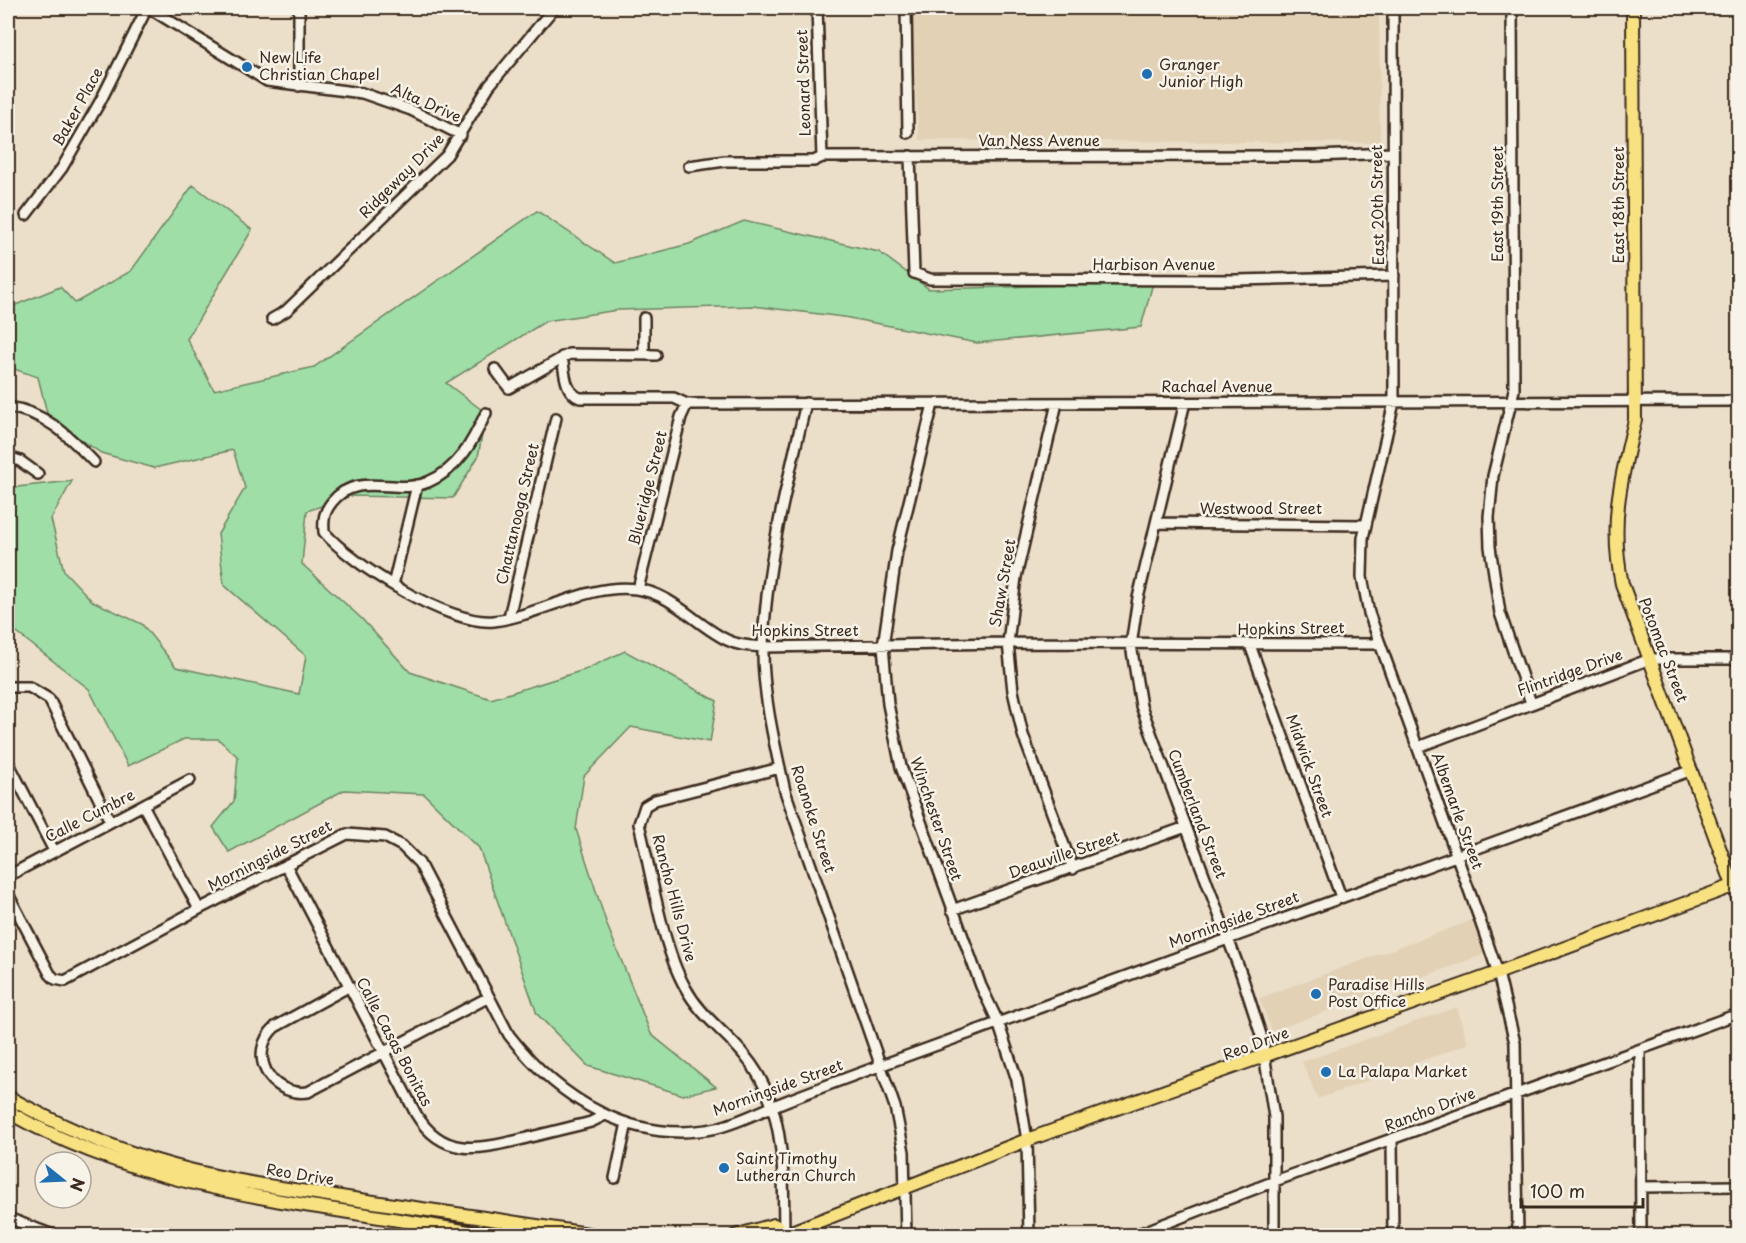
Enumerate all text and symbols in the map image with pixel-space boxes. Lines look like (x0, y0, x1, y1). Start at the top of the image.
street label: Leonard Street (789, 29, 816, 137)
place label: New Life Christian Chapel (259, 45, 380, 85)
place label: Granger Junior High (1159, 52, 1243, 92)
marker: New Life Christian Chapel (240, 60, 254, 74)
street label: Baker Place (46, 63, 108, 150)
marker: Granger Junior High (1140, 67, 1154, 81)
street label: Alta Drive (388, 76, 465, 127)
street label: Ridgeway Drive (353, 127, 449, 223)
street label: Van Ness Avenue (978, 128, 1100, 151)
street label: East 20th Street (1364, 144, 1389, 266)
street label: East 19th Street (1485, 146, 1508, 262)
street label: East 18th Street (1606, 146, 1629, 264)
street label: Harbison Avenue (1092, 252, 1216, 275)
street label: Rachael Avenue (1161, 374, 1273, 397)
street label: Blueridge Street (621, 428, 672, 547)
street label: Chattanooga Street (489, 441, 544, 587)
street label: Westwood Street (1200, 496, 1322, 519)
street label: Shaw Street (982, 537, 1021, 629)
street label: Potomac Street (1634, 594, 1695, 705)
street label: Hopkins Street (1237, 615, 1345, 640)
street label: Hopkins Street (751, 618, 859, 641)
street label: Flintridge Drive (1514, 642, 1625, 701)
street label: Midwick Street (1281, 711, 1340, 820)
street label: Cumberland Street (1163, 745, 1234, 882)
street label: Albemarle Street (1427, 749, 1490, 872)
street label: Winchester Street (905, 754, 969, 884)
street label: Roanoke Street (786, 762, 843, 875)
street label: Calle Cumbre (40, 782, 138, 847)
street label: Morningside Street (203, 813, 336, 896)
street label: Deauville Street (1005, 824, 1122, 883)
street label: Rancho Hills Drive (647, 831, 704, 964)
street label: Morningside Street (1165, 884, 1302, 953)
place label: Paradise Hills Post Office (1328, 972, 1425, 1012)
street label: Calle Casas Bonitas (352, 973, 439, 1110)
marker: Paradise Hills Post Office (1309, 987, 1323, 1001)
street label: Reo Drive (1219, 1020, 1292, 1065)
street label: Morningside Street (709, 1052, 846, 1121)
place label: La Palapa Market (1338, 1059, 1467, 1082)
marker: La Palapa Market (1319, 1065, 1333, 1079)
street label: Rancho Drive (1381, 1081, 1478, 1136)
place label: Saint Timothy Lutheran Church (736, 1146, 856, 1186)
north arrow (33, 1150, 93, 1210)
street label: Reo Drive (265, 1157, 336, 1190)
marker: Saint Timothy Lutheran Church (717, 1161, 731, 1175)
scale bar (1521, 1171, 1642, 1209)
text: N (65, 1175, 92, 1195)
text: 100 m (1530, 1177, 1585, 1204)

